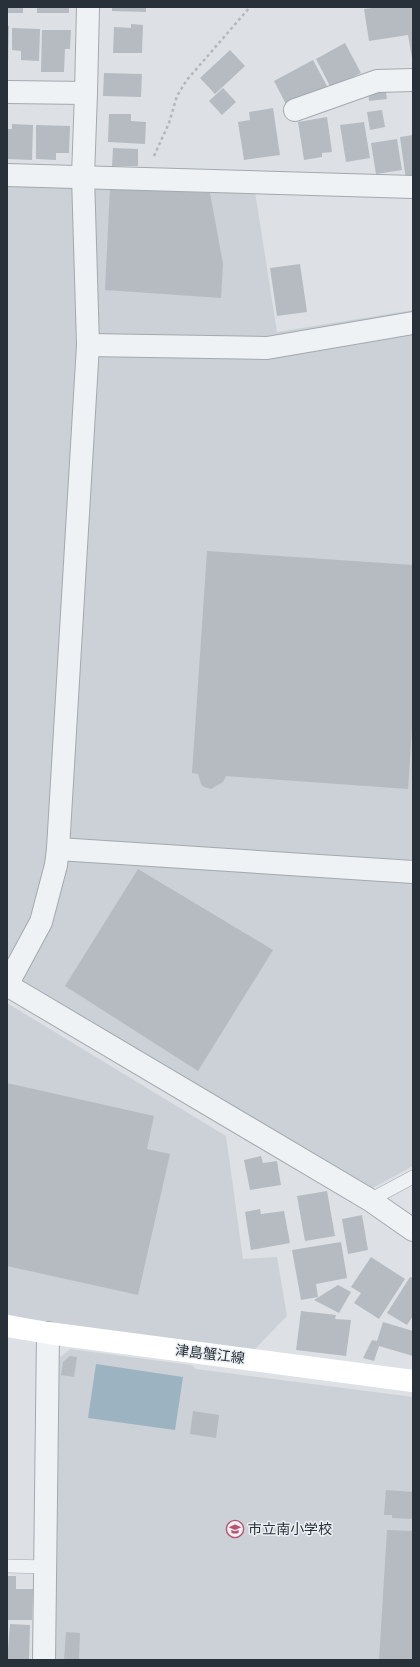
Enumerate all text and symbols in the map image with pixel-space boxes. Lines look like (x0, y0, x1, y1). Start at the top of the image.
street label: 津島蟹江線 (174, 1342, 246, 1366)
school or university icon: 市立南小学校 (225, 1519, 245, 1539)
place label: 市立南小学校 (248, 1521, 332, 1537)

